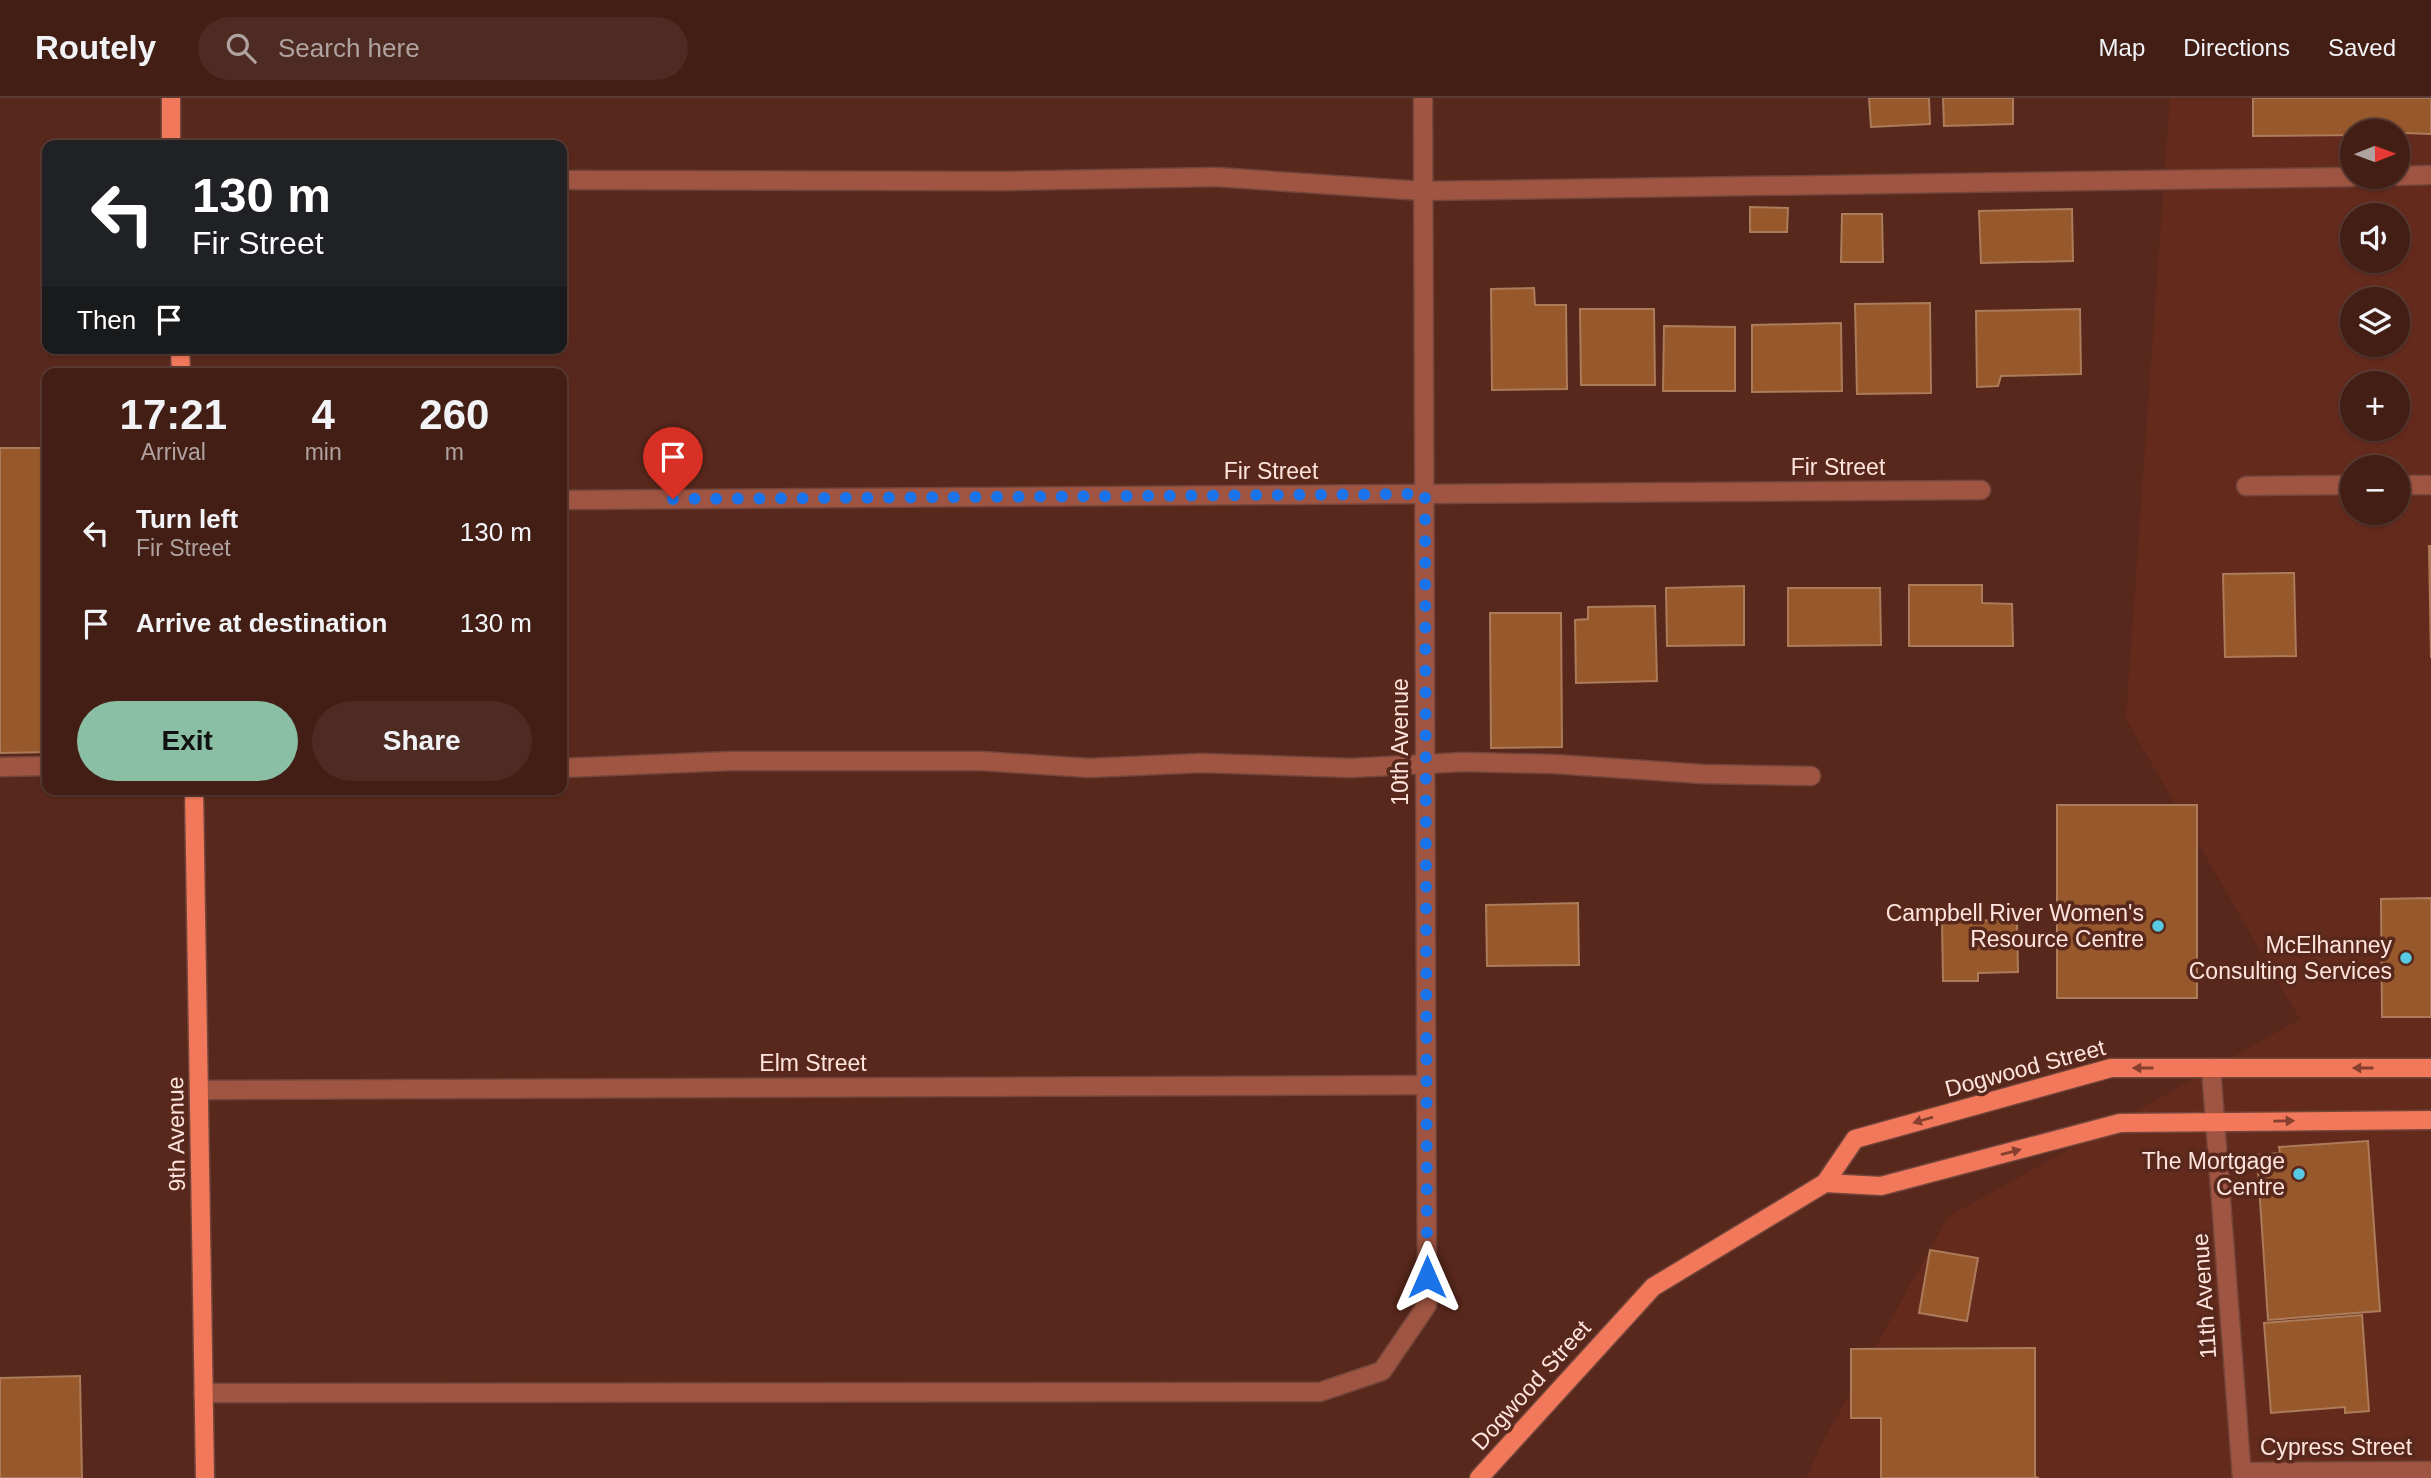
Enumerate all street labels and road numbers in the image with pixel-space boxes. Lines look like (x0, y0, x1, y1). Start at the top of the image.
street label: Fir Street (1791, 454, 1886, 480)
street label: Fir Street (1224, 458, 1319, 484)
street label: 10th Avenue (1387, 678, 1413, 806)
street label: Dogwood Street (1942, 1034, 2109, 1102)
street label: Elm Street (759, 1050, 867, 1076)
street label: 9th Avenue (162, 1076, 190, 1192)
street label: 11th Avenue (2187, 1232, 2221, 1360)
street label: Dogwood Street (1466, 1315, 1596, 1455)
street label: Cypress Street (2260, 1434, 2413, 1460)

